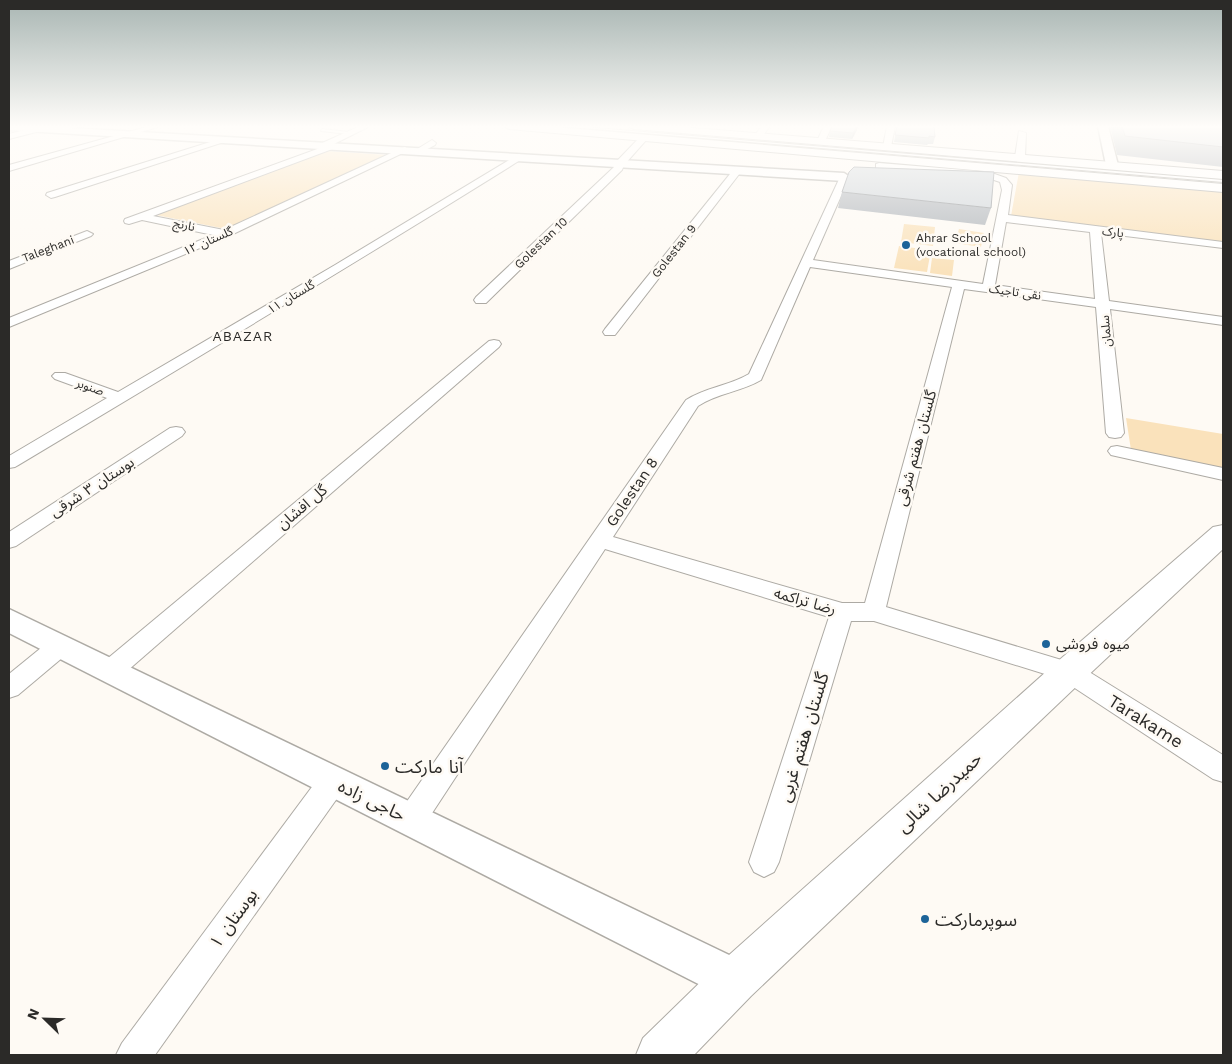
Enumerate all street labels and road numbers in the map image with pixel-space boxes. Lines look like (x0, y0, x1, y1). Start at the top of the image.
street label: Golestan 10 (512, 214, 570, 272)
street label: نارنج (171, 216, 196, 236)
street label: Golestan 9 (649, 222, 699, 280)
street label: گلستان ۱۲ (181, 223, 236, 258)
street label: پارک (1101, 224, 1125, 241)
street label: Taleghani (20, 233, 76, 265)
street label: گلستان ۱۱ (265, 277, 318, 317)
street label: نقی تاجیک (988, 281, 1042, 303)
street label: سلمان (1098, 315, 1114, 347)
street label: صنوبر (73, 375, 106, 398)
street label: گلستان هفتم شرقی (892, 387, 942, 508)
street label: بوستان ۳ شرقی (46, 453, 138, 521)
street label: Golestan 8 (602, 454, 662, 530)
street label: گل افشان (273, 480, 331, 533)
street label: رضا تراکمه (772, 584, 838, 618)
street label: گلستان هفتم غربی (773, 669, 836, 805)
street label: Tarakame (1105, 690, 1187, 752)
street label: حمیدرضا شالی (892, 747, 986, 837)
street label: حاجی زاده (335, 775, 409, 826)
street label: بوستان ۱ (204, 884, 262, 952)

